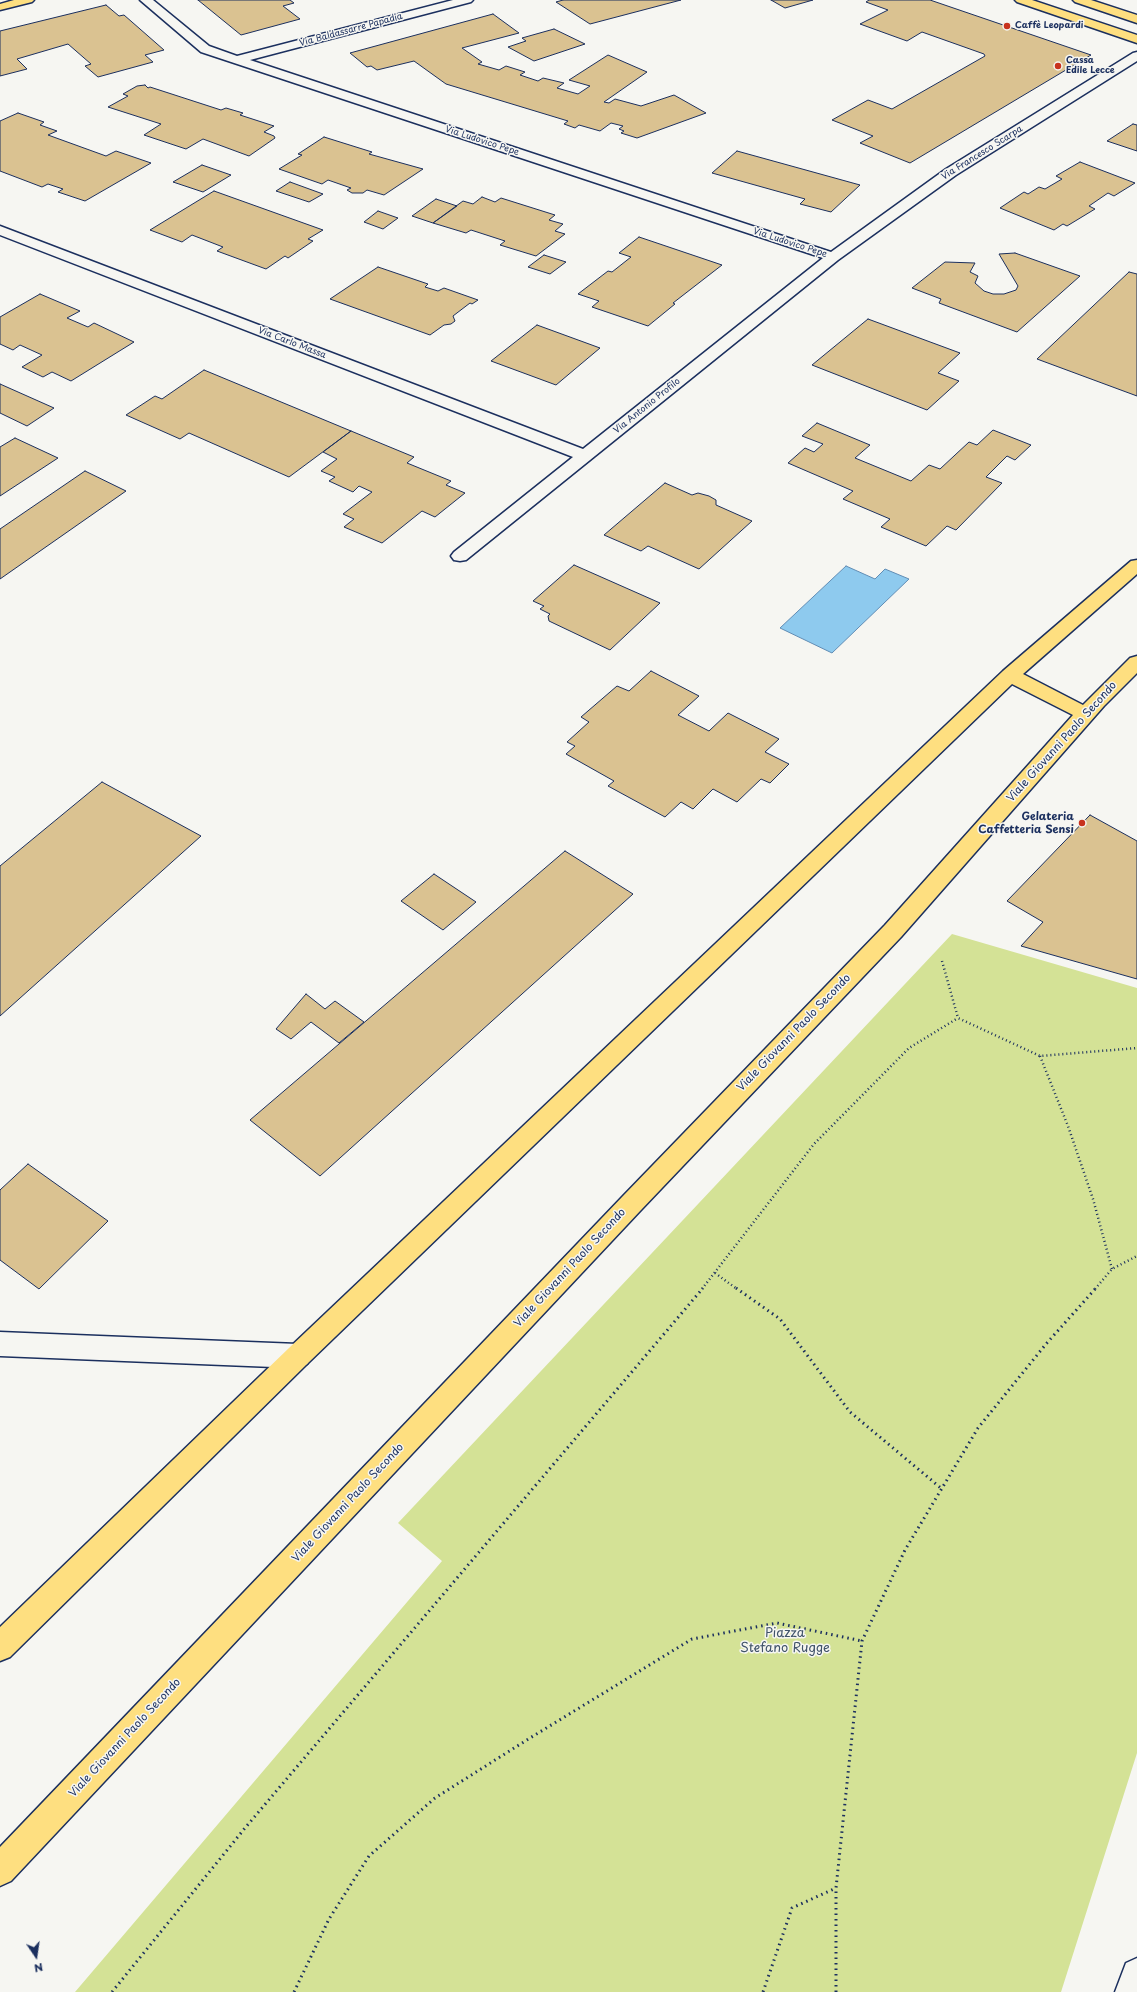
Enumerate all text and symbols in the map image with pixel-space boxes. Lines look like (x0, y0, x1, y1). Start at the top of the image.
street label: Via Baldassarre Papadia (298, 11, 404, 49)
marker: Caffè Leopardi (1002, 21, 1012, 31)
place label: Caffè Leopardi (1015, 21, 1083, 31)
place label: Cassa Edile Lecce (1066, 56, 1115, 77)
marker: Cassa Edile Lecce (1053, 61, 1063, 71)
street label: Via Ludovico Pepe (444, 124, 520, 158)
street label: Via Francesco Scarpa (939, 124, 1025, 182)
street label: Via Ludovico Pepe (752, 226, 828, 260)
street label: Via Carlo Massa (256, 325, 328, 361)
street label: Via Antonio Profilo (612, 376, 682, 436)
street label: Viale Giovanni Paolo Secondo (1004, 679, 1120, 805)
place label: Gelateria Caffetteria Sensi (978, 810, 1074, 836)
marker: Gelateria Caffetteria Sensi (1077, 818, 1087, 828)
street label: Viale Giovanni Paolo Secondo (735, 972, 853, 1094)
street label: Viale Giovanni Paolo Secondo (511, 1206, 629, 1330)
street label: Viale Giovanni Paolo Secondo (289, 1441, 407, 1565)
park label: Piazza Stefano Rugge (740, 1625, 830, 1656)
street label: Viale Giovanni Paolo Secondo (66, 1676, 184, 1800)
north arrow (16, 1936, 56, 1976)
text: N (33, 1959, 45, 1977)

